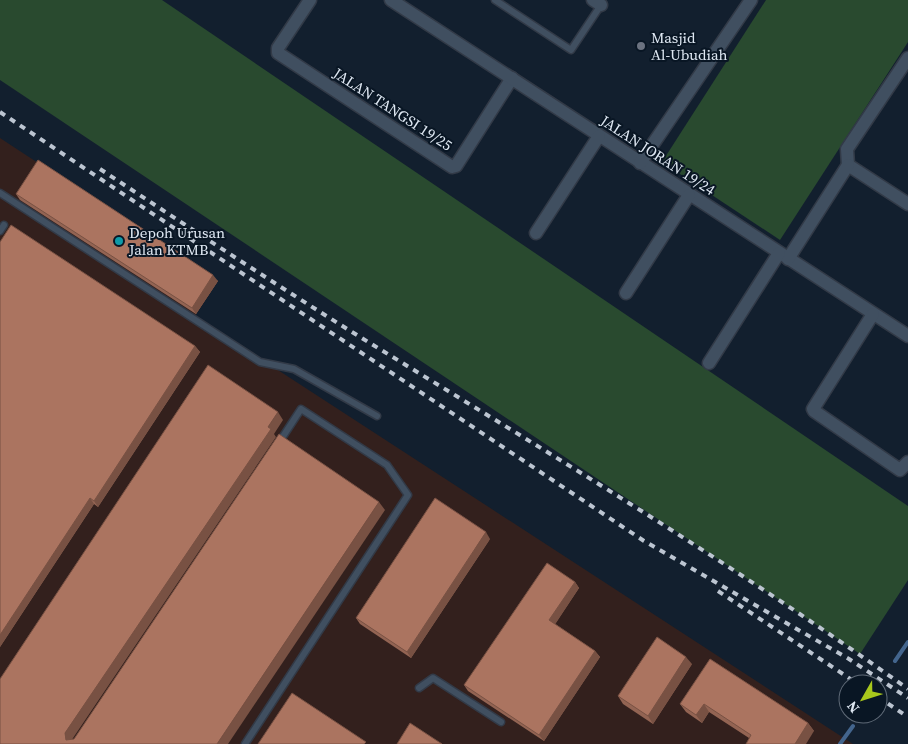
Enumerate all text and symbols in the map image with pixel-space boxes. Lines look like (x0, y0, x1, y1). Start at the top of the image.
place label: Masjid Al-Ubudiah (651, 27, 728, 65)
marker: Masjid Al-Ubudiah (635, 40, 647, 52)
street label: JALAN TANGSI 19/25 (329, 62, 457, 155)
street label: JALAN JORAN 19/24 (596, 109, 720, 200)
place label: Depoh Urusan Jalan KTMB (128, 222, 225, 260)
marker: Depoh Urusan Jalan KTMB (113, 235, 125, 247)
north arrow (838, 674, 888, 724)
text: N (842, 697, 864, 717)

